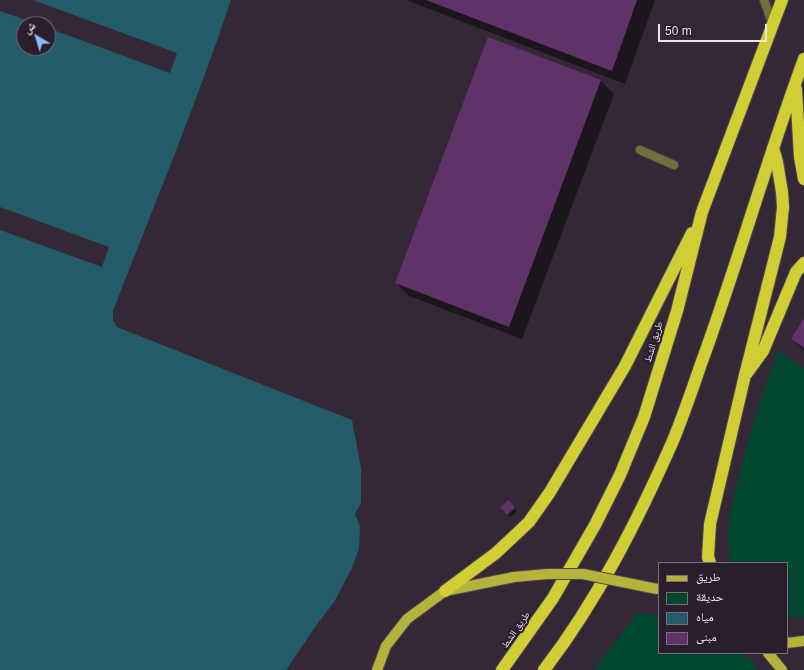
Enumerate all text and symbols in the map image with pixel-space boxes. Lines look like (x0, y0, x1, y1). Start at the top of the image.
north arrow (16, 16, 56, 56)
scale bar (660, 16, 769, 42)
text: ش (21, 19, 38, 36)
text: 50 m (665, 24, 692, 38)
street label: طريق الشط (642, 320, 666, 364)
legend (658, 562, 788, 654)
text: طريق (696, 570, 721, 584)
text: حديقة (696, 590, 724, 604)
street label: طريق الشط (499, 609, 533, 651)
text: مياه (696, 610, 714, 624)
text: مبنى (696, 630, 717, 644)

